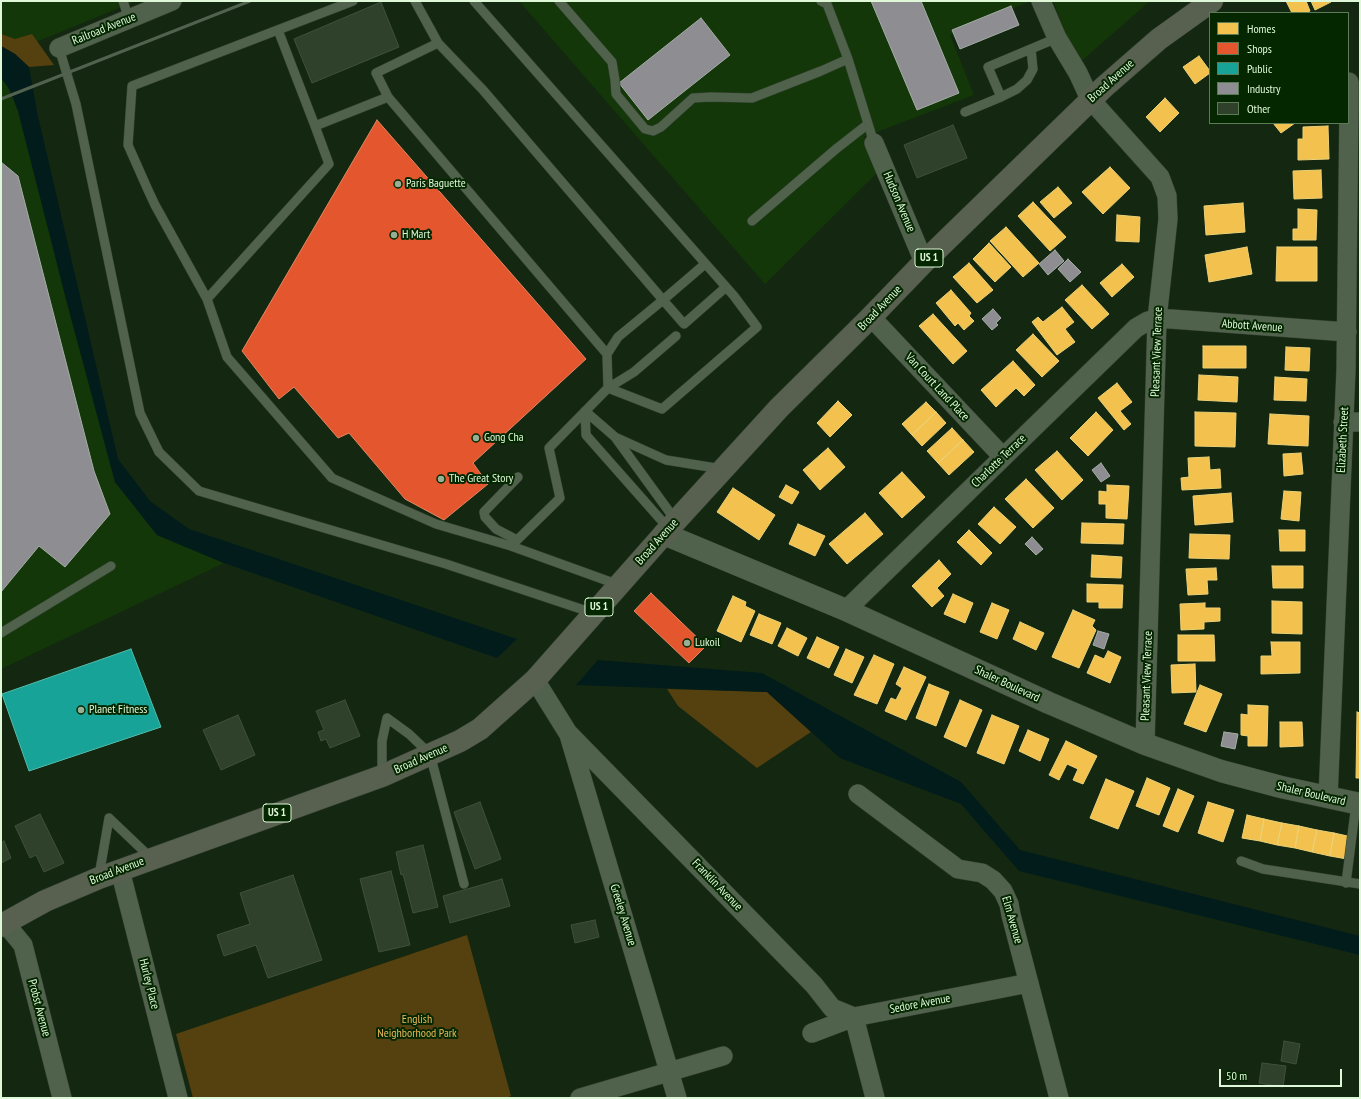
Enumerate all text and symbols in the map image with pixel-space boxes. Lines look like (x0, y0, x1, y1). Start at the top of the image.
street label: Railroad Avenue (70, 10, 138, 48)
legend (1209, 12, 1349, 124)
text: Homes (1247, 21, 1275, 36)
text: Shops (1247, 41, 1272, 56)
street label: Broad Avenue (1085, 57, 1137, 105)
text: Public (1247, 61, 1272, 76)
text: Industry (1247, 81, 1281, 96)
text: Other (1247, 101, 1270, 116)
street label: Hudson Avenue (880, 170, 918, 234)
place label: Paris Baguette (406, 177, 466, 191)
marker: Paris Baguette (393, 179, 403, 189)
place label: H Mart (402, 228, 430, 242)
marker: H Mart (389, 230, 399, 240)
road number: US 1 (915, 249, 943, 267)
street label: Broad Avenue (855, 282, 905, 334)
street label: Pleasant View Terrace (1148, 307, 1166, 397)
street label: Abbott Avenue (1221, 317, 1283, 335)
street label: Van Court Land Place (902, 350, 972, 424)
street label: Elizabeth Street (1334, 407, 1352, 473)
place label: Gong Cha (484, 431, 524, 445)
street label: Charlotte Terrace (969, 431, 1029, 491)
marker: Gong Cha (471, 433, 481, 443)
place label: The Great Story (449, 472, 513, 486)
marker: The Great Story (436, 474, 446, 484)
street label: Broad Avenue (633, 516, 681, 568)
road number: US 1 (585, 598, 613, 616)
street label: Pleasant View Terrace (1138, 631, 1156, 721)
place label: Lukoil (695, 636, 720, 650)
marker: Lukoil (682, 638, 692, 648)
street label: Shaler Boulevard (972, 663, 1042, 705)
place label: Planet Fitness (89, 703, 147, 717)
marker: Planet Fitness (76, 705, 86, 715)
street label: Broad Avenue (392, 741, 450, 777)
street label: Shaler Boulevard (1275, 779, 1347, 809)
road number: US 1 (263, 804, 291, 822)
street label: Broad Avenue (88, 854, 146, 888)
street label: Franklin Avenue (689, 856, 745, 914)
street label: Greeley Avenue (607, 882, 639, 948)
street label: Elm Avenue (998, 895, 1026, 945)
street label: Hurley Place (136, 957, 162, 1011)
street label: Probst Avenue (24, 978, 54, 1038)
street label: Sedore Avenue (888, 991, 952, 1017)
park label: English Neighborhood Park (377, 1013, 457, 1041)
scale bar (1221, 1061, 1344, 1087)
text: 50 m (1226, 1068, 1247, 1083)

